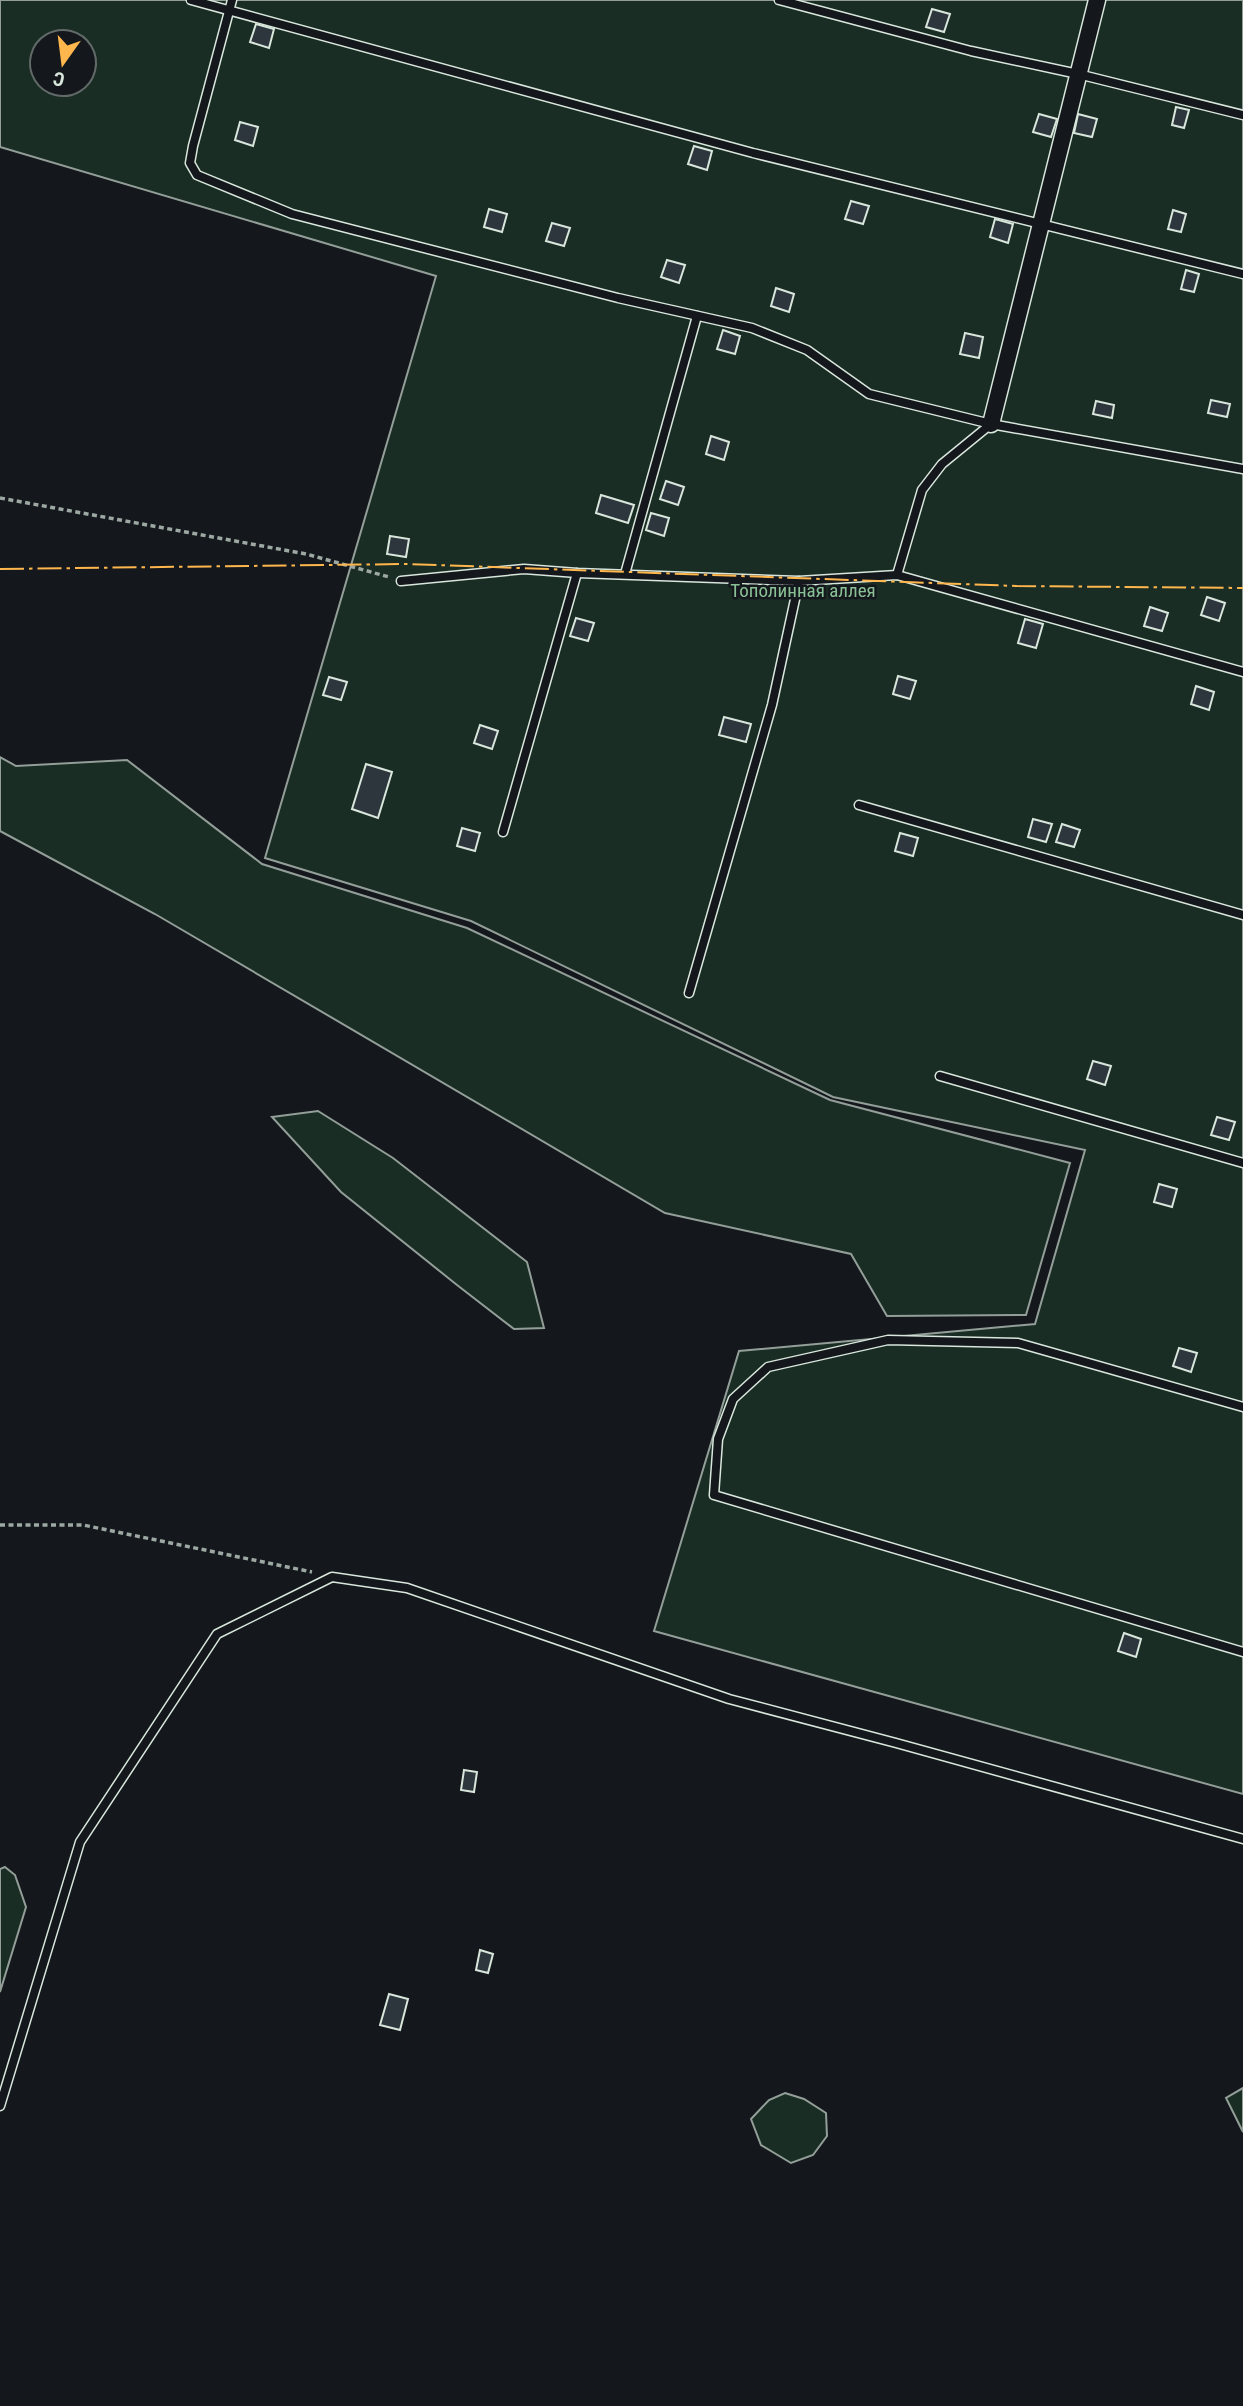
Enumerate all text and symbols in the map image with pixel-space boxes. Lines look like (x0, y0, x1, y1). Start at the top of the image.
north arrow (28, 28, 98, 98)
text: С (51, 67, 67, 91)
park label: Тополинная аллея (730, 579, 876, 602)

